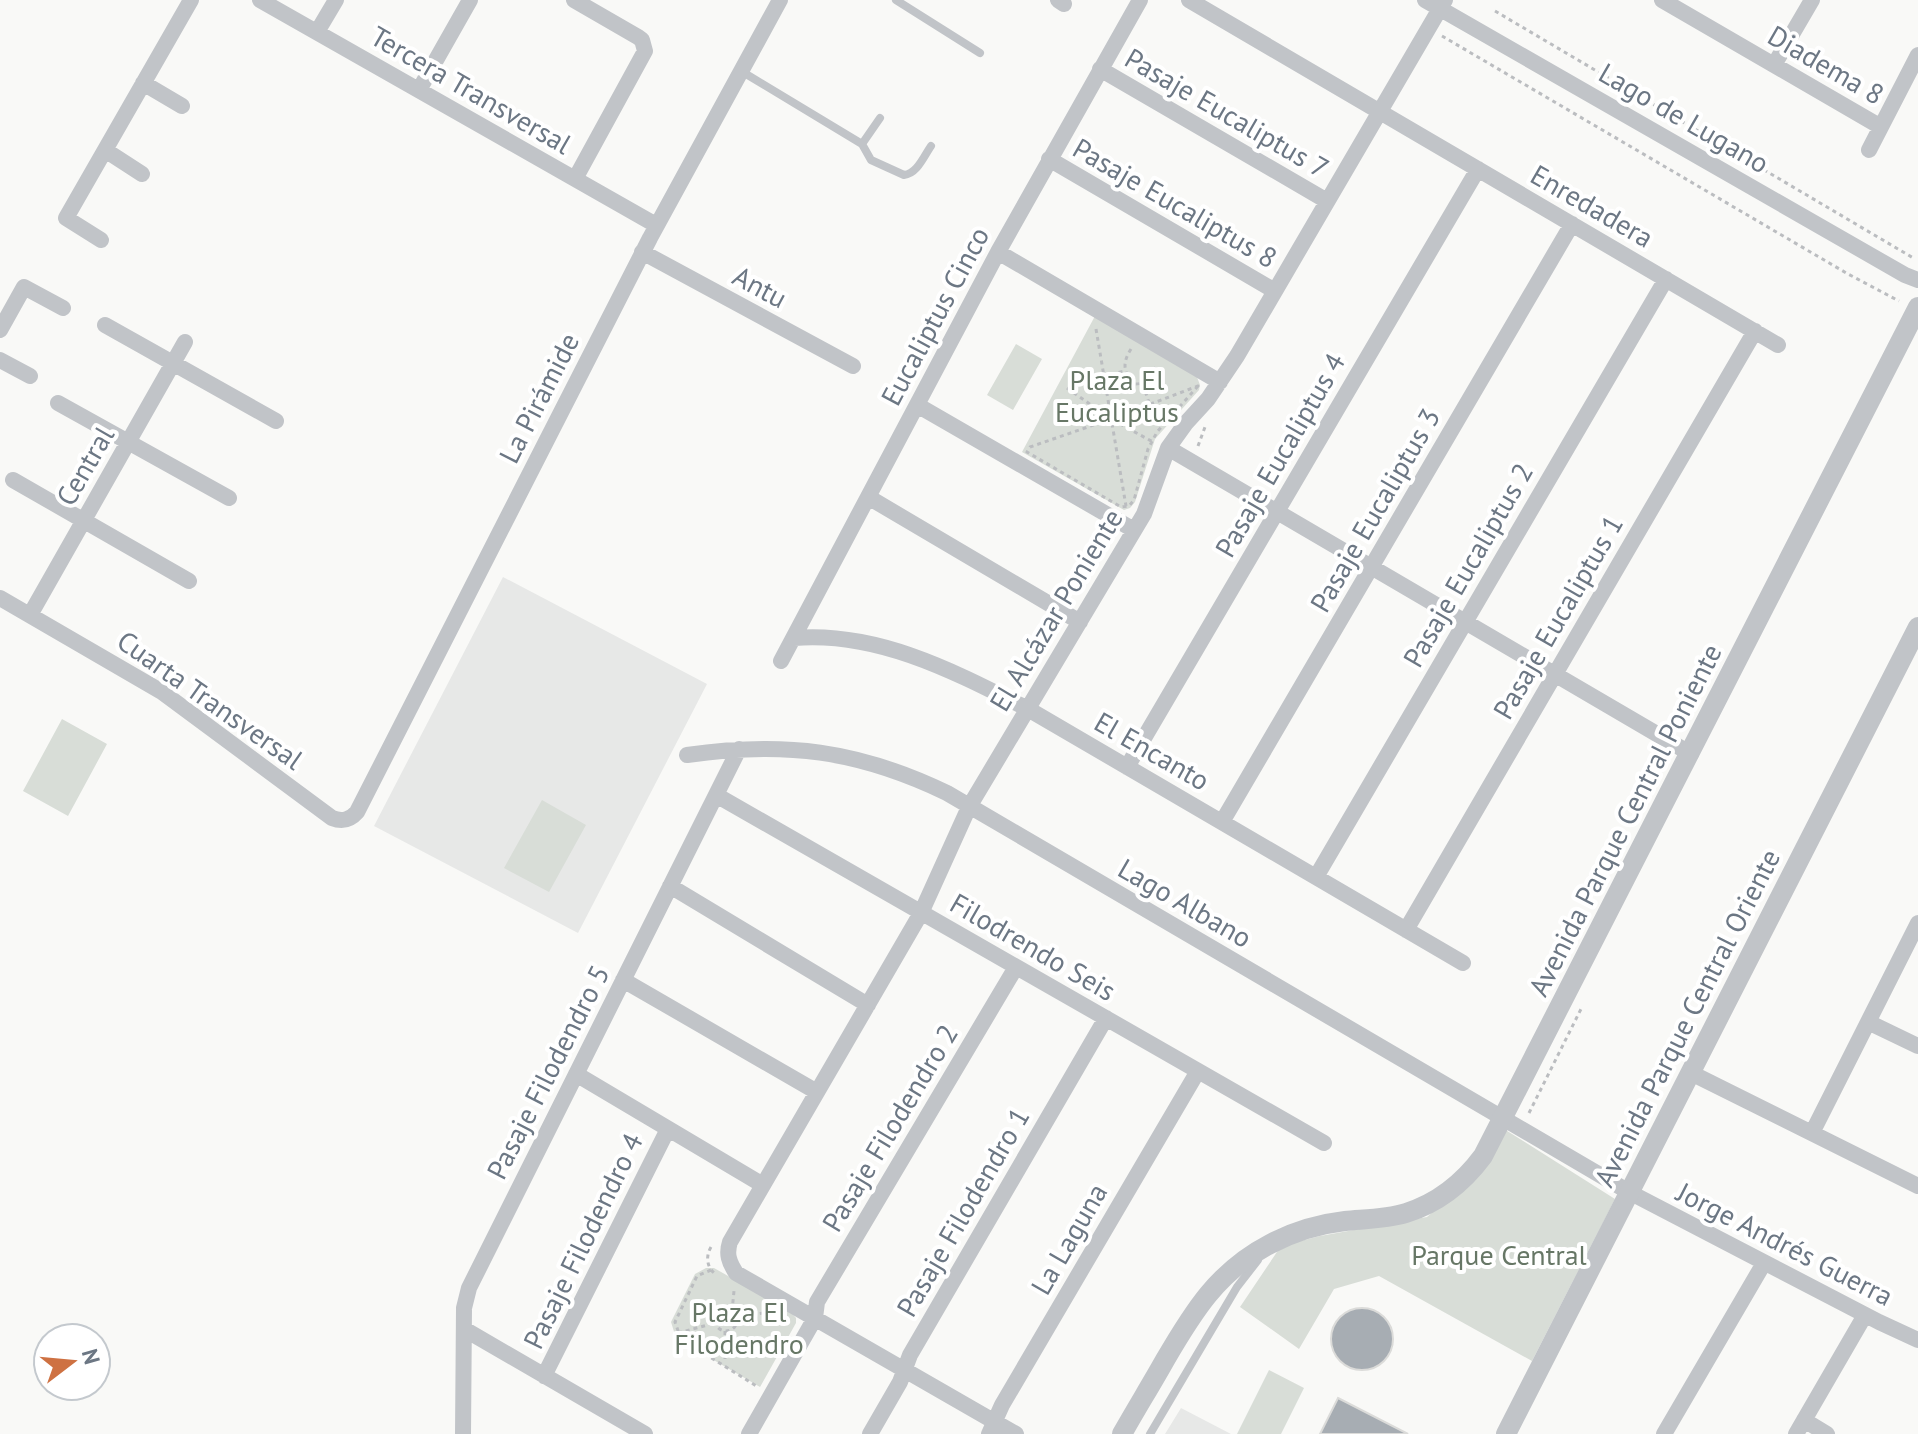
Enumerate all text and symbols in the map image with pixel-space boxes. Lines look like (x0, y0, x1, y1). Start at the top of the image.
street label: Diadema 8 (1761, 16, 1891, 113)
street label: Tercera Transversal (364, 17, 578, 162)
street label: Pasaje Eucaliptus 7 (1118, 39, 1336, 186)
street label: Lago de Lugano (1593, 54, 1776, 181)
street label: Pasaje Eucaliptus 8 (1066, 129, 1284, 276)
street label: Enredadera (1524, 156, 1660, 256)
street label: Eucaliptus Cinco (872, 220, 997, 411)
street label: Antu (727, 257, 794, 316)
street label: La Pirámide (490, 326, 587, 469)
street label: Pasaje Eucaliptus 4 (1206, 346, 1353, 564)
park label: Plaza El Eucaliptus (1055, 361, 1179, 430)
street label: Pasaje Eucaliptus 3 (1301, 401, 1448, 619)
street label: Central (47, 419, 122, 512)
street label: Pasaje Eucaliptus 2 (1394, 456, 1541, 674)
street label: El Alcázar Poniente (981, 502, 1131, 718)
street label: Pasaje Eucaliptus 1 (1484, 508, 1631, 726)
street label: Cuarta Transversal (110, 622, 310, 777)
street label: Avenida Parque Central Poniente (1519, 637, 1730, 1002)
street label: El Encanto (1088, 703, 1216, 798)
street label: Avenida Parque Central Oriente (1585, 843, 1788, 1193)
street label: Lago Albano (1112, 849, 1259, 956)
street label: Filodrendo Seis (944, 884, 1123, 1009)
street label: Pasaje Filodendro 5 (478, 958, 617, 1185)
street label: Pasaje Filodendro 2 (813, 1017, 966, 1238)
street label: Pasaje Filodendro 1 (888, 1101, 1037, 1323)
street label: Pasaje Filodendro 4 (514, 1127, 651, 1355)
street label: Jorge Andrés Guerra (1670, 1173, 1900, 1314)
street label: La Laguna (1022, 1176, 1115, 1301)
park label: Parque Central (1411, 1236, 1587, 1273)
park label: Plaza El Filodendro (674, 1293, 804, 1362)
north arrow (32, 1322, 112, 1402)
text: N (76, 1346, 107, 1367)

